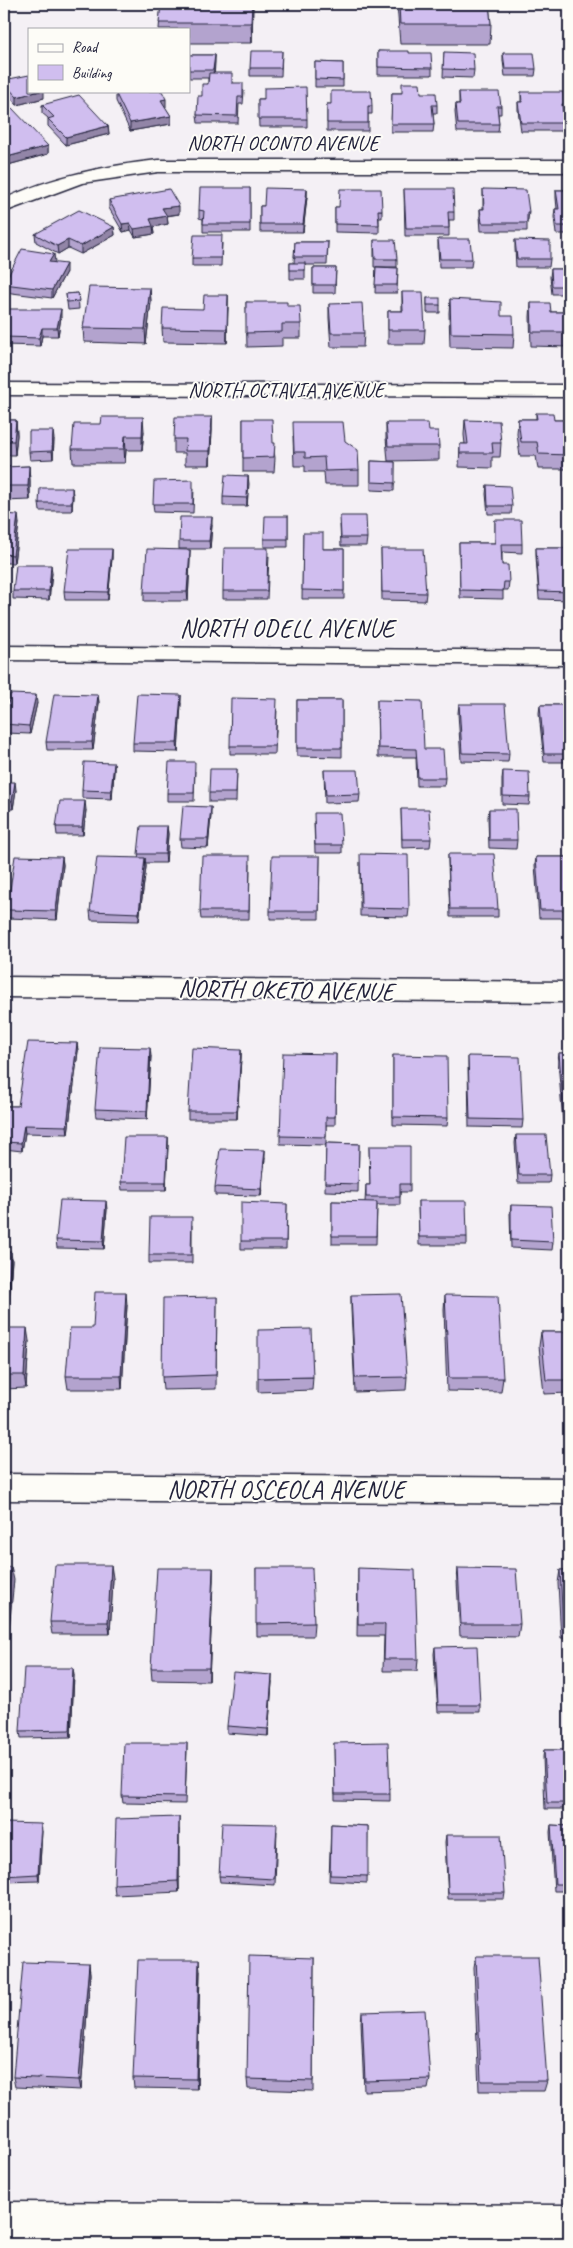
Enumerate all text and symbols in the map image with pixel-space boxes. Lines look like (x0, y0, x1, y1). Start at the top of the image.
legend (28, 28, 190, 92)
text: Road (72, 38, 99, 57)
text: Building (72, 64, 112, 83)
street label: NORTH OCONTO AVENUE (187, 130, 381, 156)
street label: NORTH OCTAVIA AVENUE (188, 377, 387, 403)
street label: NORTH ODELL AVENUE (180, 613, 397, 645)
street label: NORTH OKETO AVENUE (178, 972, 397, 1008)
street label: NORTH OSCEOLA AVENUE (167, 1474, 408, 1506)

